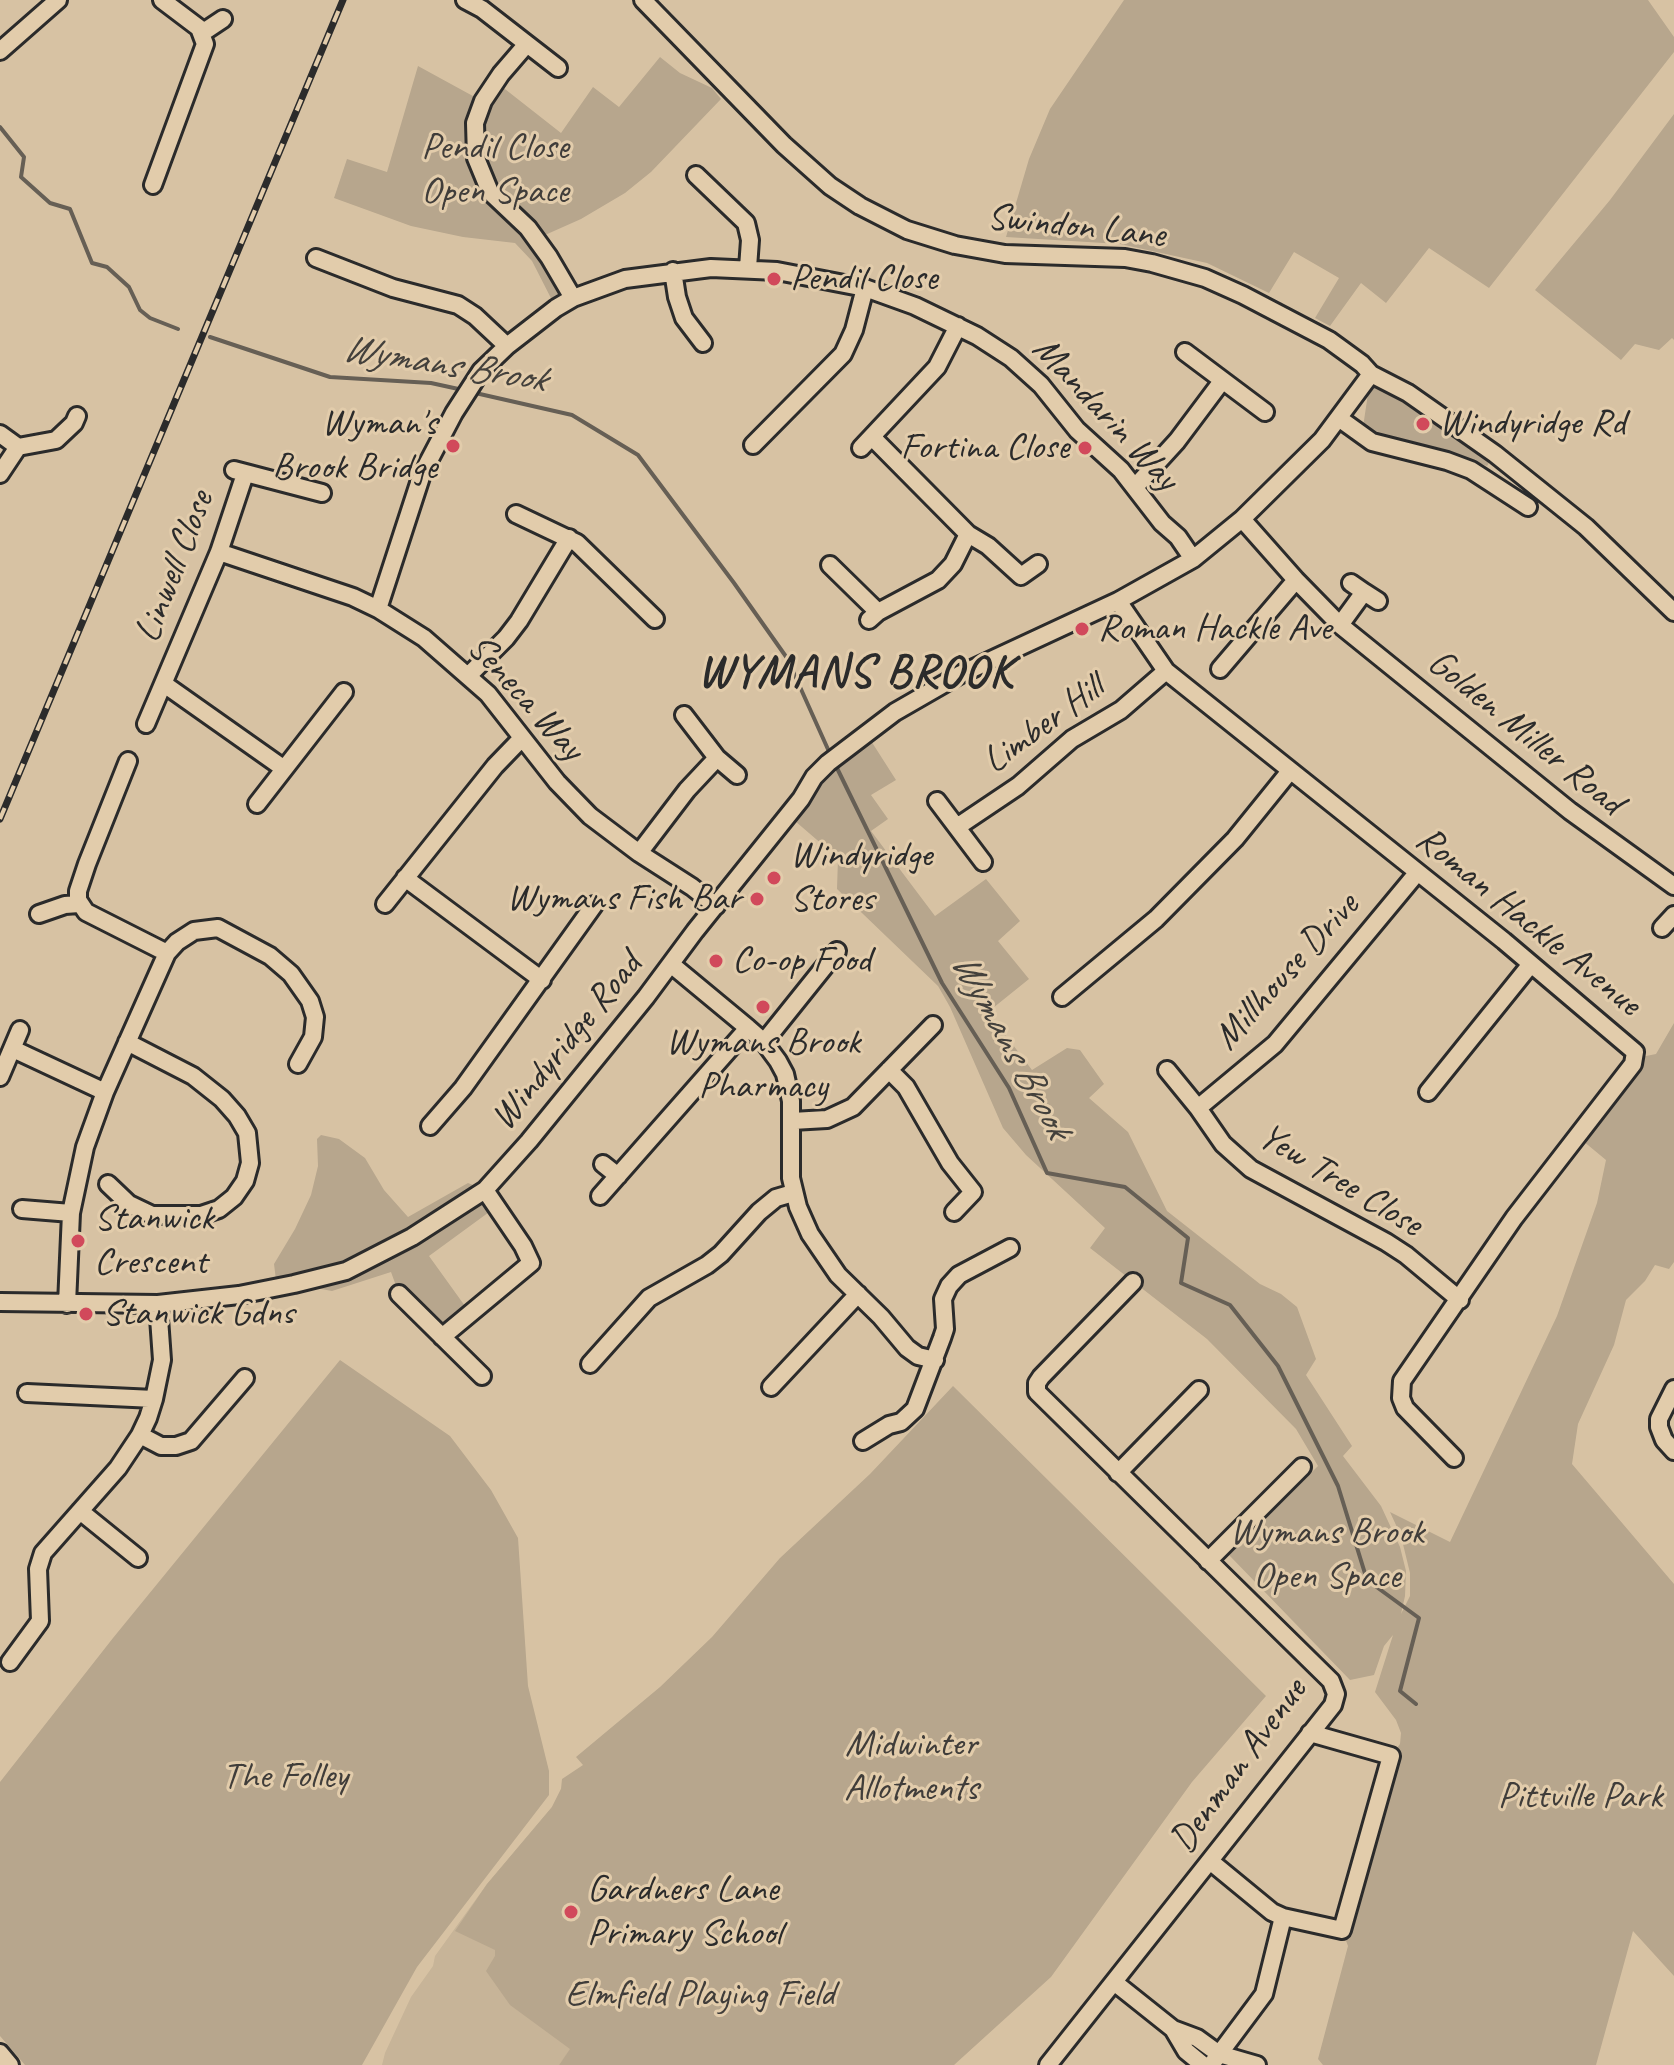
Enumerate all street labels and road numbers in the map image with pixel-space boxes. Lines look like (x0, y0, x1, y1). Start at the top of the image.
street label: Swindon Lane (985, 195, 1167, 259)
street label: Mandarin Way (1022, 327, 1188, 501)
street label: Linwell Close (125, 485, 225, 649)
street label: Seneca Way (457, 626, 593, 770)
street label: Golden Miller Road (1418, 640, 1632, 826)
street label: Limber Hill (975, 666, 1113, 784)
street label: Roman Hackle Avenue (1406, 817, 1650, 1027)
street label: Millhouse Drive (1205, 884, 1369, 1060)
street label: Windyridge Road (482, 944, 652, 1140)
street label: Yew Tree Close (1250, 1114, 1430, 1248)
street label: Denman Avenue (1161, 1670, 1317, 1862)

